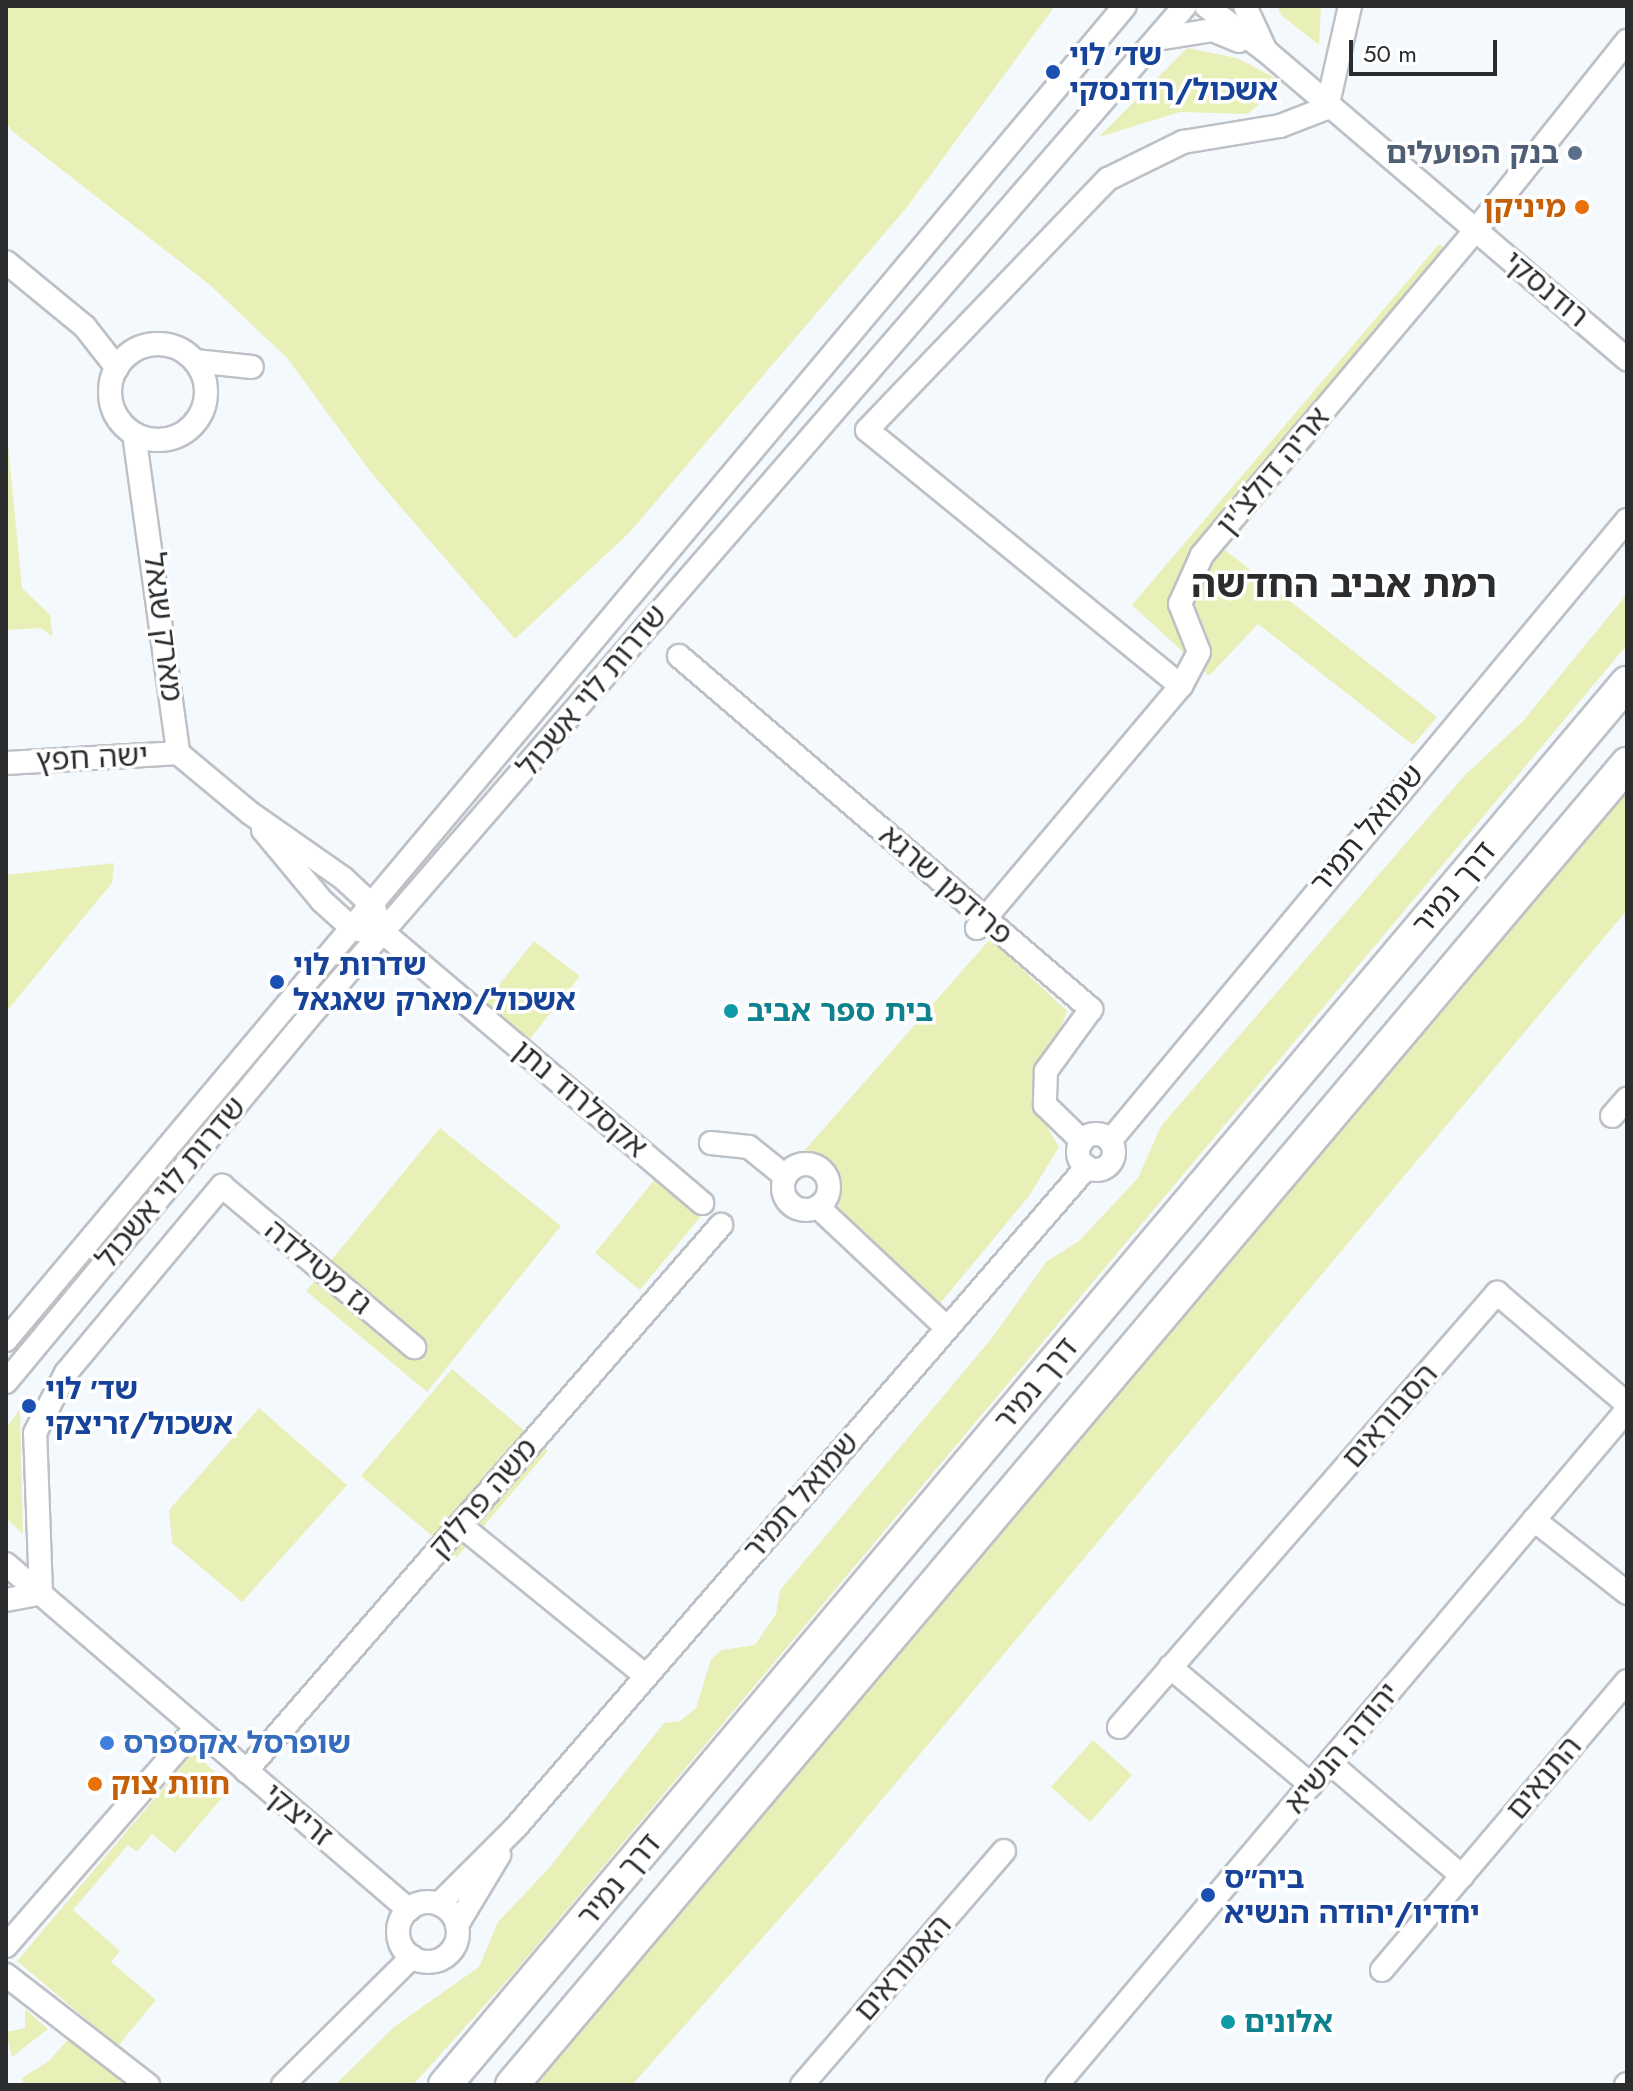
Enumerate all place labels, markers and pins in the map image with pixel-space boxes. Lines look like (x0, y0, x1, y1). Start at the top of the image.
place label: שד׳ לוי אשכול/רודנסקי (1069, 37, 1278, 108)
marker: שד׳ לוי אשכול/רודנסקי (1044, 63, 1062, 81)
place label: בנק הפועלים (1386, 135, 1559, 171)
marker: בנק הפועלים (1566, 144, 1584, 162)
place label: מיניקן (1483, 189, 1566, 225)
marker: מיניקן (1573, 198, 1591, 216)
place label: שדרות לוי אשכול/מארק שאגאל (293, 947, 576, 1018)
marker: שדרות לוי אשכול/מארק שאגאל (268, 973, 286, 991)
place label: בית ספר אביב (747, 993, 933, 1029)
marker: בית ספר אביב (722, 1002, 740, 1020)
place label: שד׳ לוי אשכול/זריצקי (45, 1371, 233, 1442)
marker: שד׳ לוי אשכול/זריצקי (20, 1397, 38, 1415)
place label: שופרסל אקספרס (123, 1725, 351, 1761)
marker: שופרסל אקספרס (98, 1734, 116, 1752)
place label: חוות צוק (111, 1766, 230, 1802)
marker: חוות צוק (86, 1775, 104, 1793)
place label: ביה״ס יחדיו/יהודה הנשיא (1224, 1860, 1480, 1930)
marker: ביה״ס יחדיו/יהודה הנשיא (1199, 1886, 1217, 1904)
place label: אלונים (1244, 2004, 1333, 2040)
marker: אלונים (1219, 2013, 1237, 2031)

